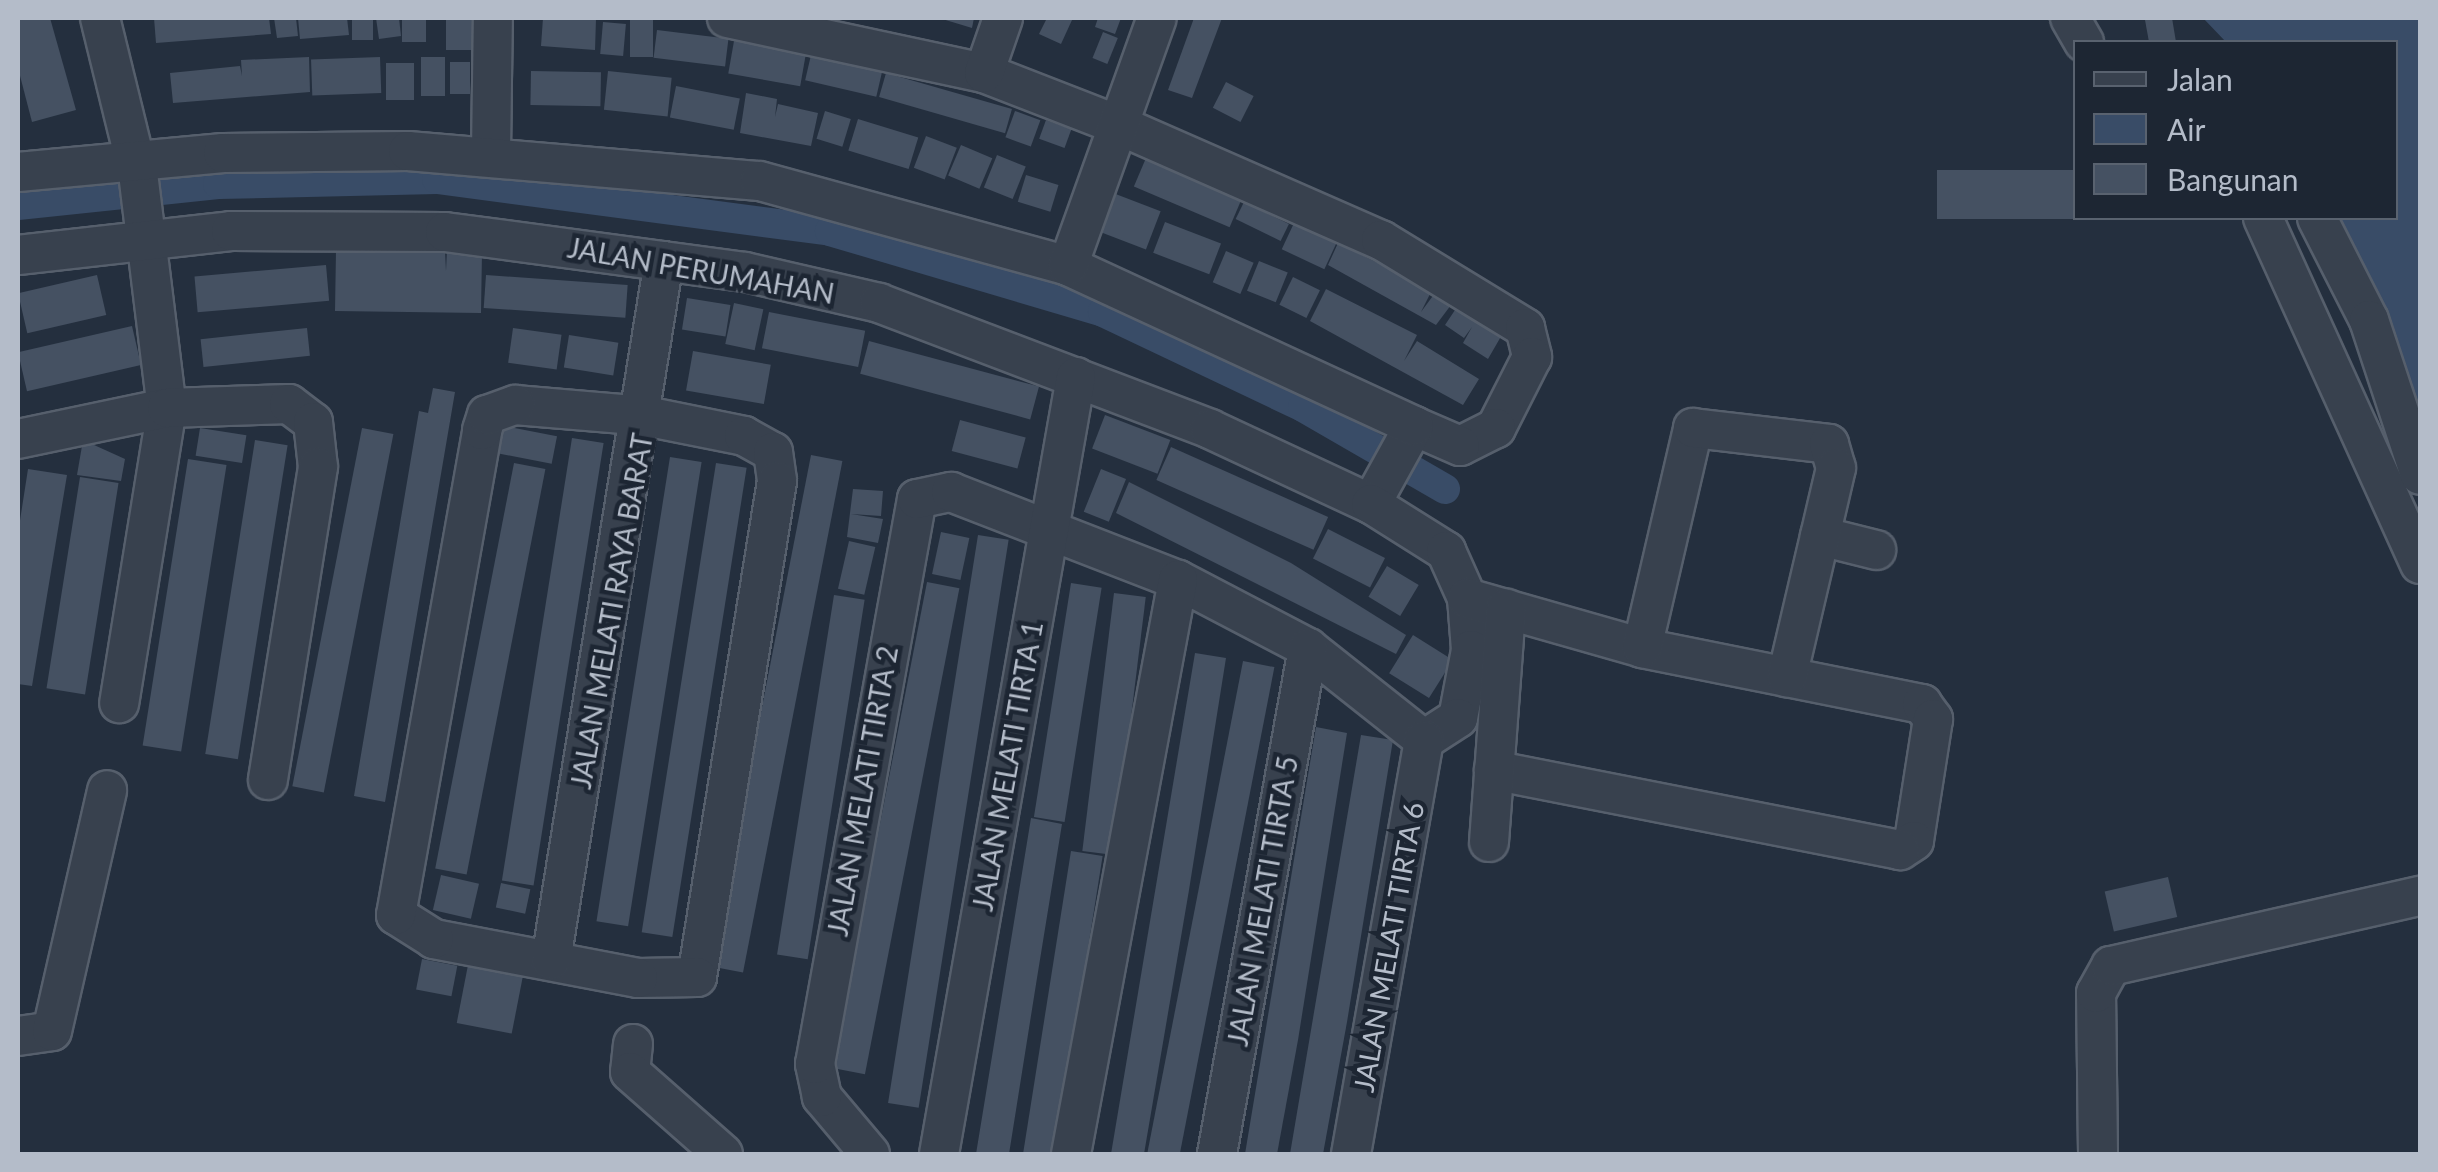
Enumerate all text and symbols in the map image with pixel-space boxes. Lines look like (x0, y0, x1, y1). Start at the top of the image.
legend (2073, 40, 2398, 220)
text: Jalan (2167, 61, 2233, 97)
text: Air (2167, 111, 2205, 147)
text: Bangunan (2167, 161, 2299, 197)
street label: JALAN PERUMAHAN (565, 230, 837, 310)
street label: JALAN MELATI RAYA BARAT (563, 430, 659, 792)
street label: JALAN MELATI TIRTA 1 (965, 617, 1049, 915)
street label: JALAN MELATI TIRTA 2 (820, 642, 904, 940)
street label: JALAN MELATI TIRTA 5 (1220, 752, 1304, 1050)
street label: JALAN MELATI TIRTA 6 (1346, 798, 1430, 1096)

